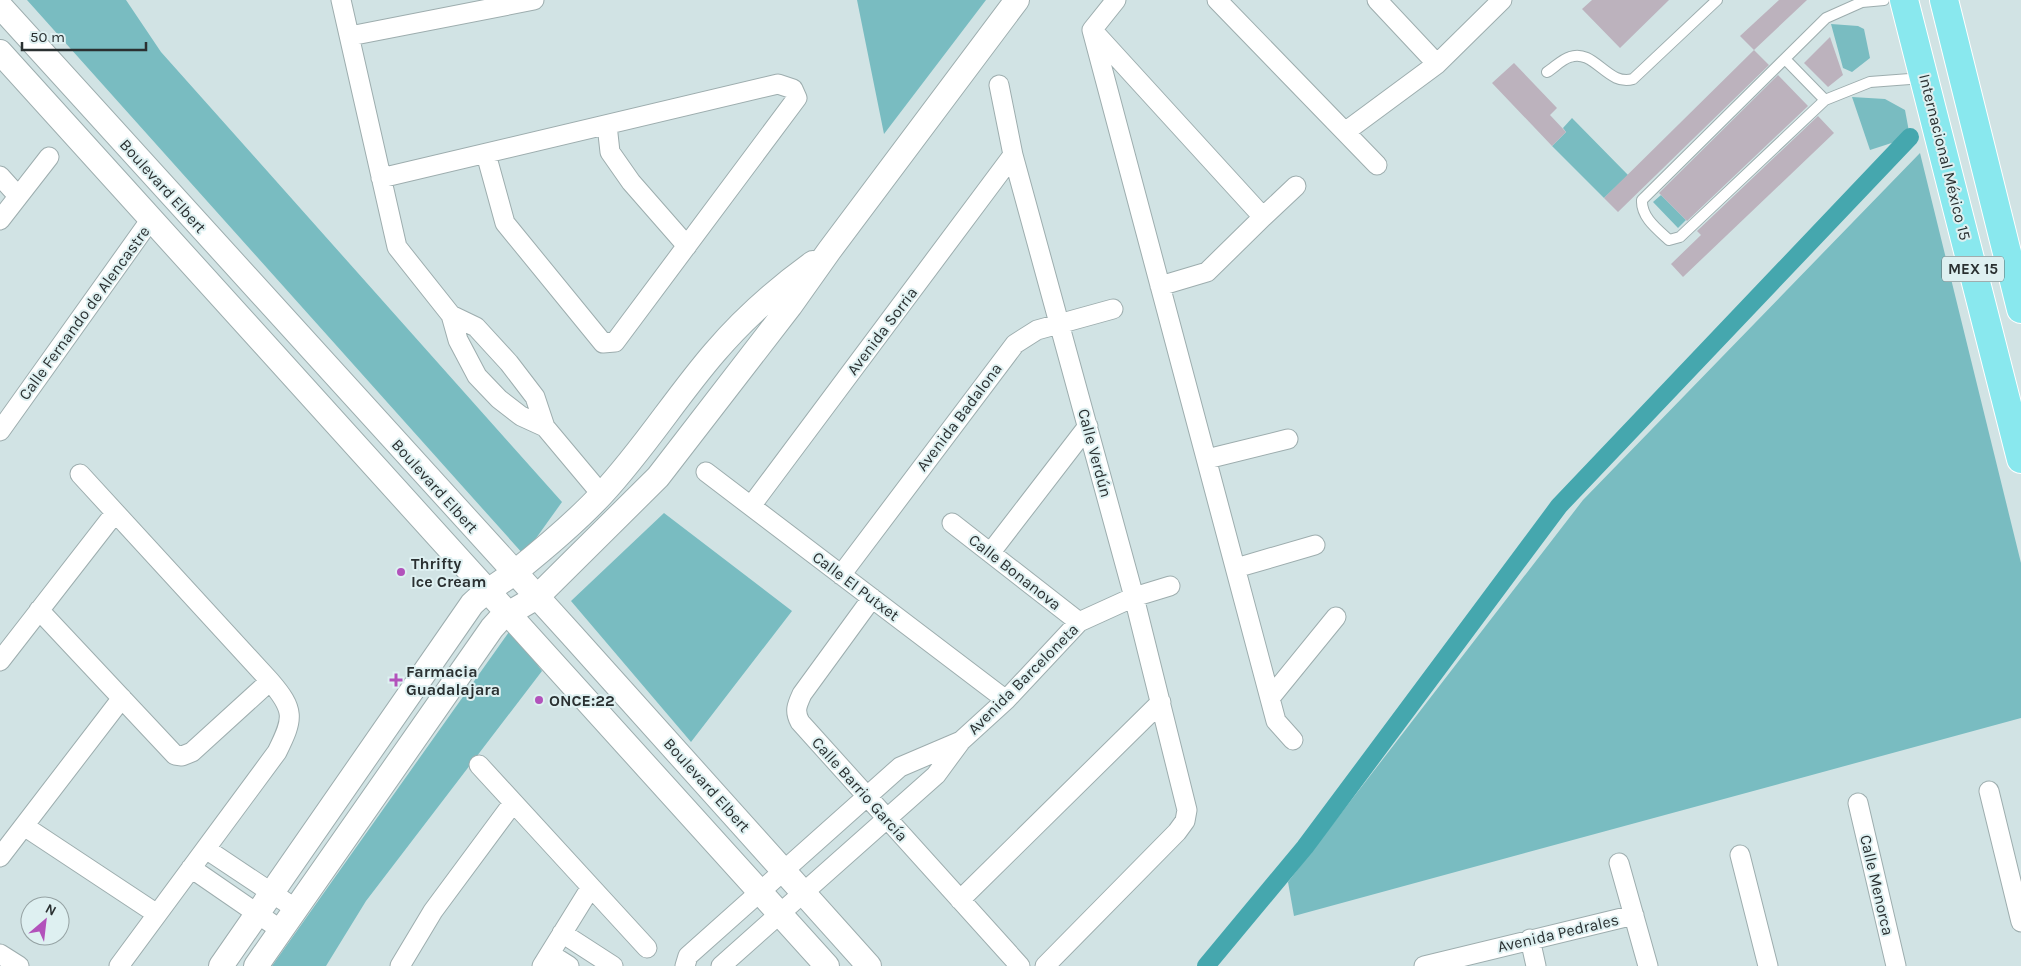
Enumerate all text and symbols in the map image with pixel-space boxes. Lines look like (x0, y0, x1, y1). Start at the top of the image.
scale bar (22, 20, 146, 52)
text: 50 m (30, 28, 65, 46)
street label: Internacional México 15 (1915, 72, 1975, 242)
street label: Boulevard Elbert (116, 135, 210, 237)
street label: Calle Fernando de Alencastre (15, 222, 153, 404)
road number: MEX 15 (1942, 256, 2004, 282)
street label: Avenida Sorria (843, 283, 921, 379)
street label: Avenida Badalona (912, 359, 1006, 475)
street label: Calle Verdún (1074, 407, 1116, 499)
street label: Boulevard Elbert (388, 435, 482, 537)
street label: Calle Bonanova (965, 530, 1065, 614)
street label: Calle El Putxet (809, 547, 903, 625)
place label: Thrifty Ice Cream (411, 554, 486, 591)
marker: Thrifty Ice Cream (395, 566, 407, 578)
street label: Avenida Barceloneta (964, 620, 1082, 738)
place label: Farmacia Guadalajara (406, 662, 500, 699)
marker: Farmacia Guadalajara (390, 674, 402, 686)
place label: ONCE:22 (549, 691, 615, 710)
marker: ONCE:22 (533, 694, 545, 706)
street label: Calle Barrio García (808, 733, 912, 845)
street label: Boulevard Elbert (660, 734, 754, 836)
street label: Calle Menorca (1856, 833, 1898, 937)
north arrow (20, 896, 70, 946)
text: N (42, 900, 59, 920)
street label: Avenida Pedrales (1496, 910, 1620, 956)

